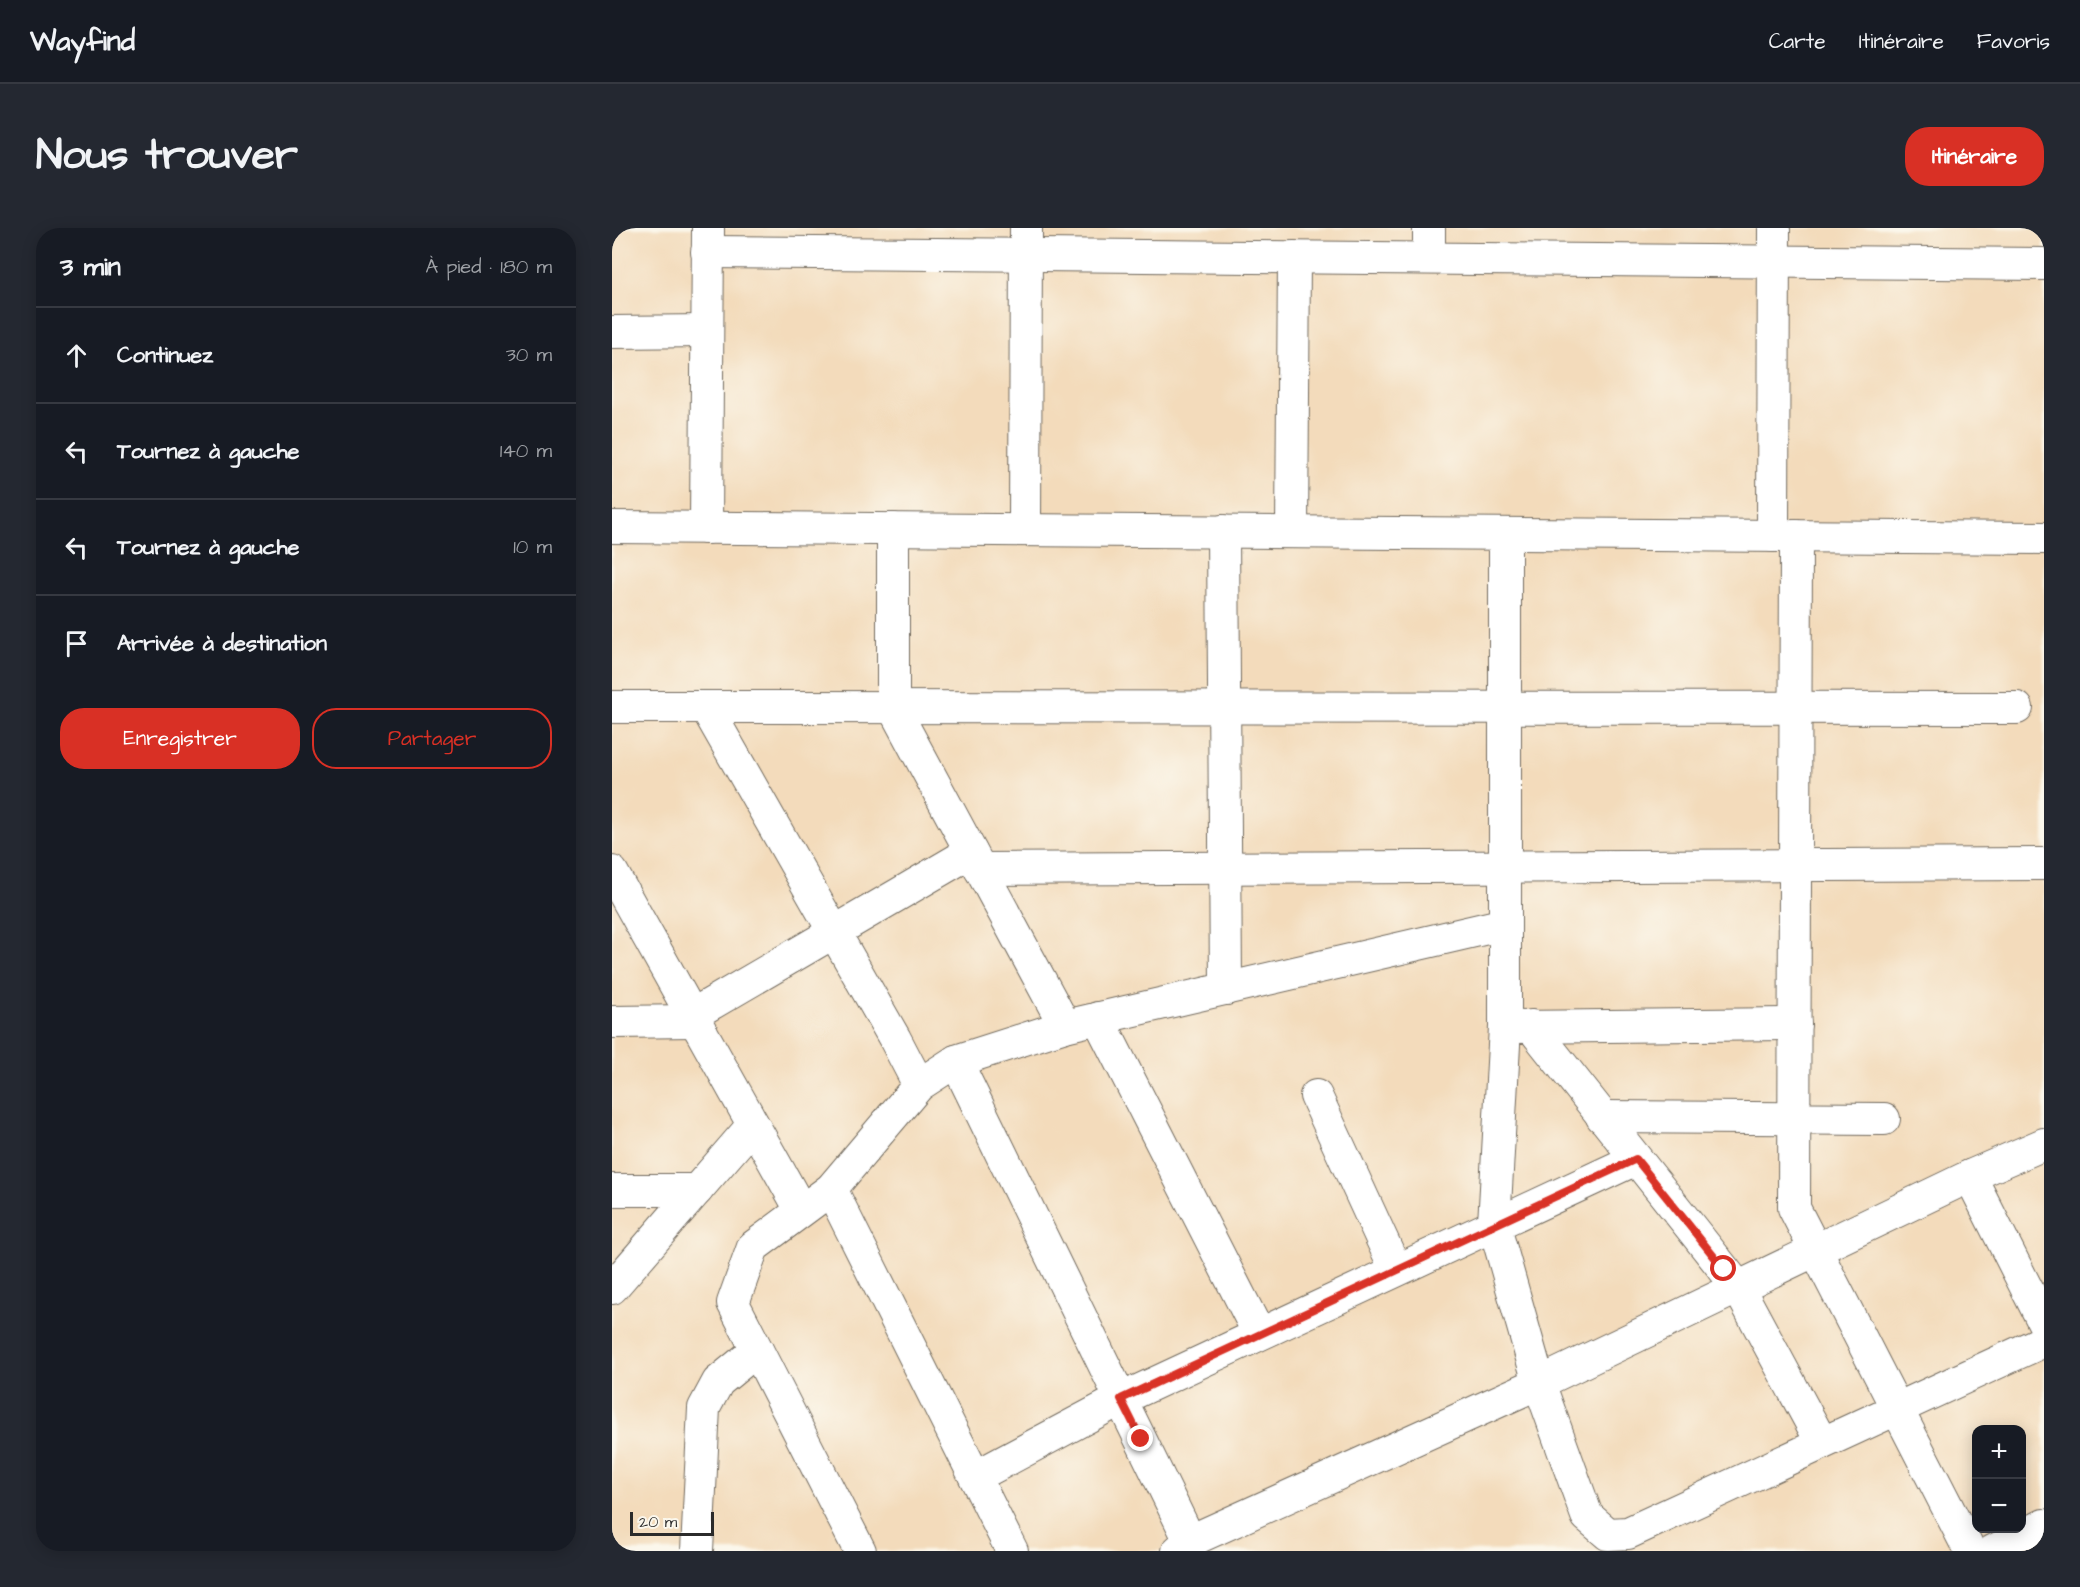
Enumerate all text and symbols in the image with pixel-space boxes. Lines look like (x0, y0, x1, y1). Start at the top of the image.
text: Wayfind (30, 22, 135, 61)
text: Carte (1769, 27, 1826, 56)
text: Itinéraire (1859, 27, 1944, 56)
text: Favoris (1977, 27, 2050, 56)
text: Nous trouver (36, 127, 298, 185)
button: Itinéraire (1905, 127, 2044, 186)
text: 3 min (60, 249, 121, 285)
text: À pied · 180 m (425, 253, 552, 281)
icon: ahead (60, 339, 93, 372)
text: Continuez (117, 340, 213, 371)
text: 30 m (506, 341, 552, 369)
icon: left (60, 435, 93, 468)
text: Tournez à gauche (117, 436, 299, 467)
text: 140 m (500, 437, 552, 465)
icon: left (60, 531, 93, 564)
text: Tournez à gauche (117, 532, 299, 563)
text: 10 m (513, 533, 552, 561)
icon: arrive (60, 627, 93, 660)
text: Arrivée à destination (117, 628, 327, 659)
button: Enregistrer (60, 708, 300, 769)
button: Partager (312, 708, 552, 769)
route start (1710, 1255, 1736, 1281)
route end (1127, 1425, 1153, 1451)
map controls (1972, 1425, 2026, 1533)
button: + (1972, 1425, 2026, 1479)
button: − (1972, 1479, 2026, 1533)
scale bar (630, 1509, 714, 1536)
text: 20 m (639, 1511, 677, 1533)

